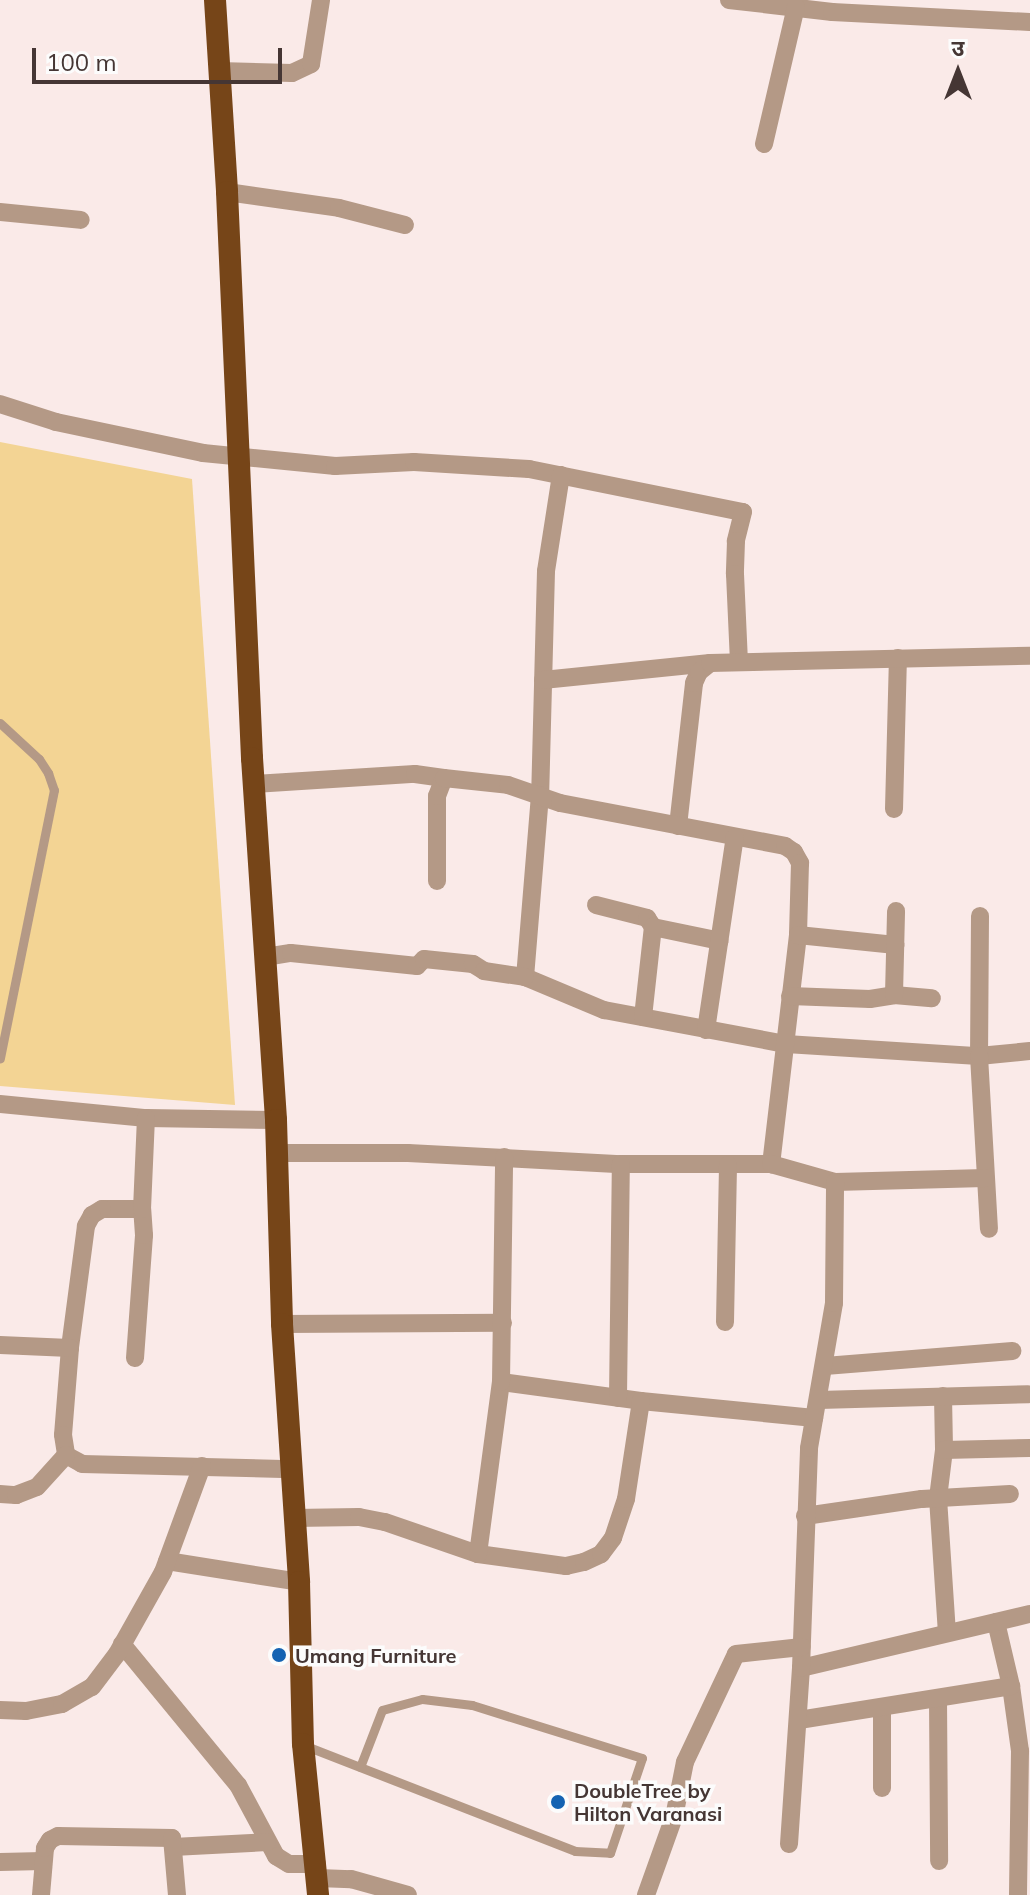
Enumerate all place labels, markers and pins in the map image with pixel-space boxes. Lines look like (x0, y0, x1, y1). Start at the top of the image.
place label: Umang Furniture (295, 1643, 457, 1667)
marker: Umang Furniture (270, 1646, 288, 1664)
place label: DoubleTree by Hilton Varanasi (574, 1778, 722, 1825)
marker: DoubleTree by Hilton Varanasi (549, 1793, 567, 1811)

